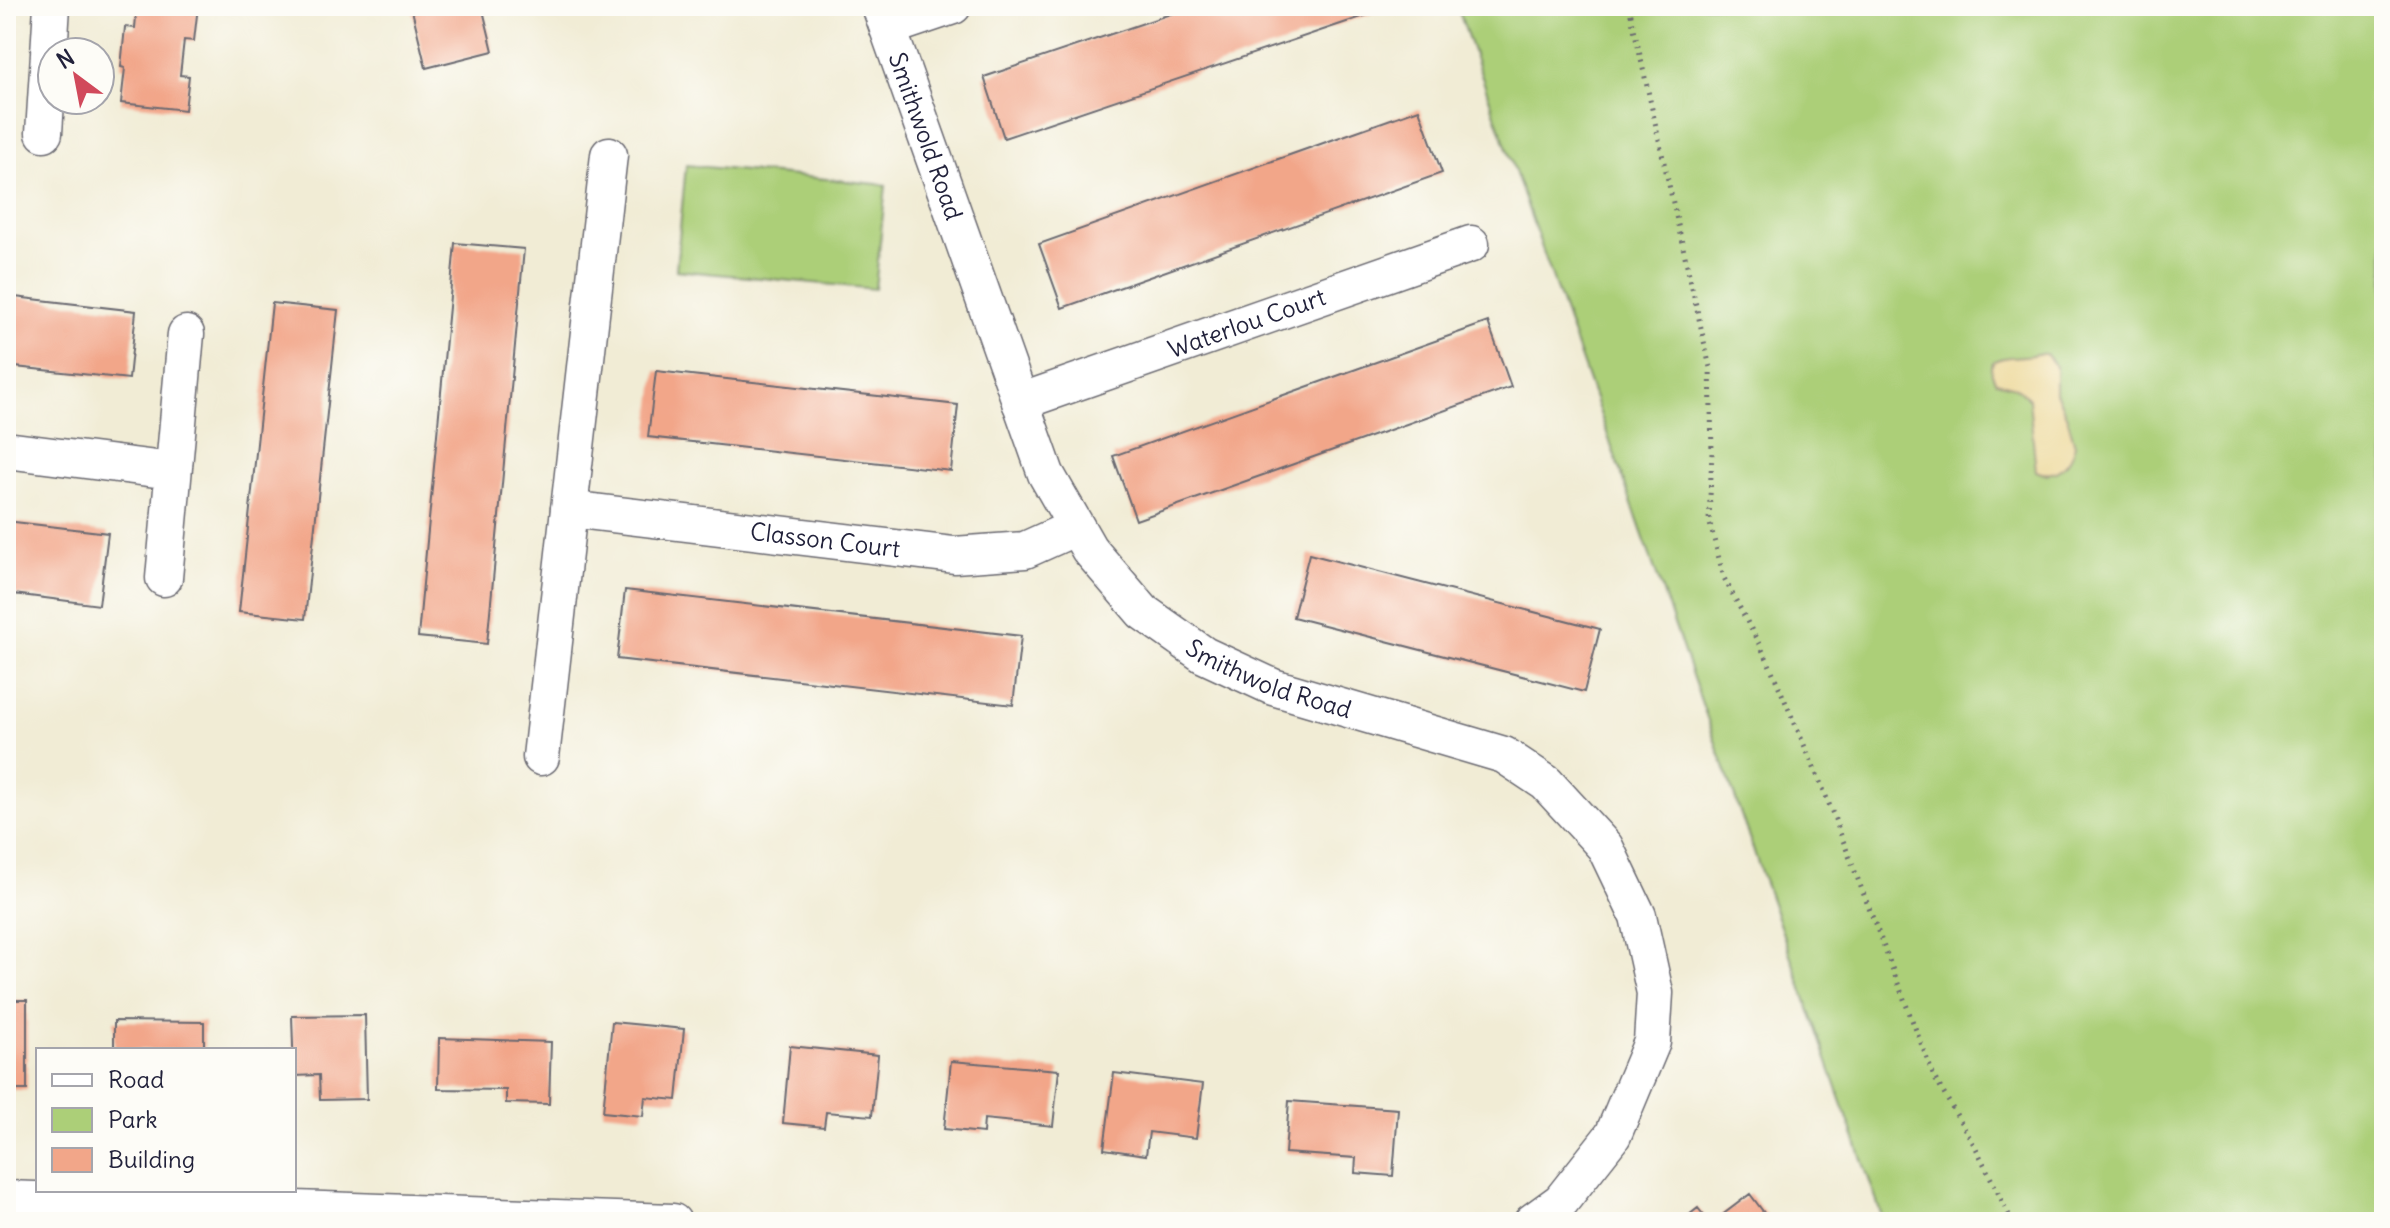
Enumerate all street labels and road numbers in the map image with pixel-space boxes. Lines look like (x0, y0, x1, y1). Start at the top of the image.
street label: Smithwold Road (883, 48, 970, 224)
street label: Waterlou Court (1164, 281, 1329, 364)
street label: Classon Court (749, 516, 902, 563)
street label: Smithwold Road (1180, 632, 1355, 724)

